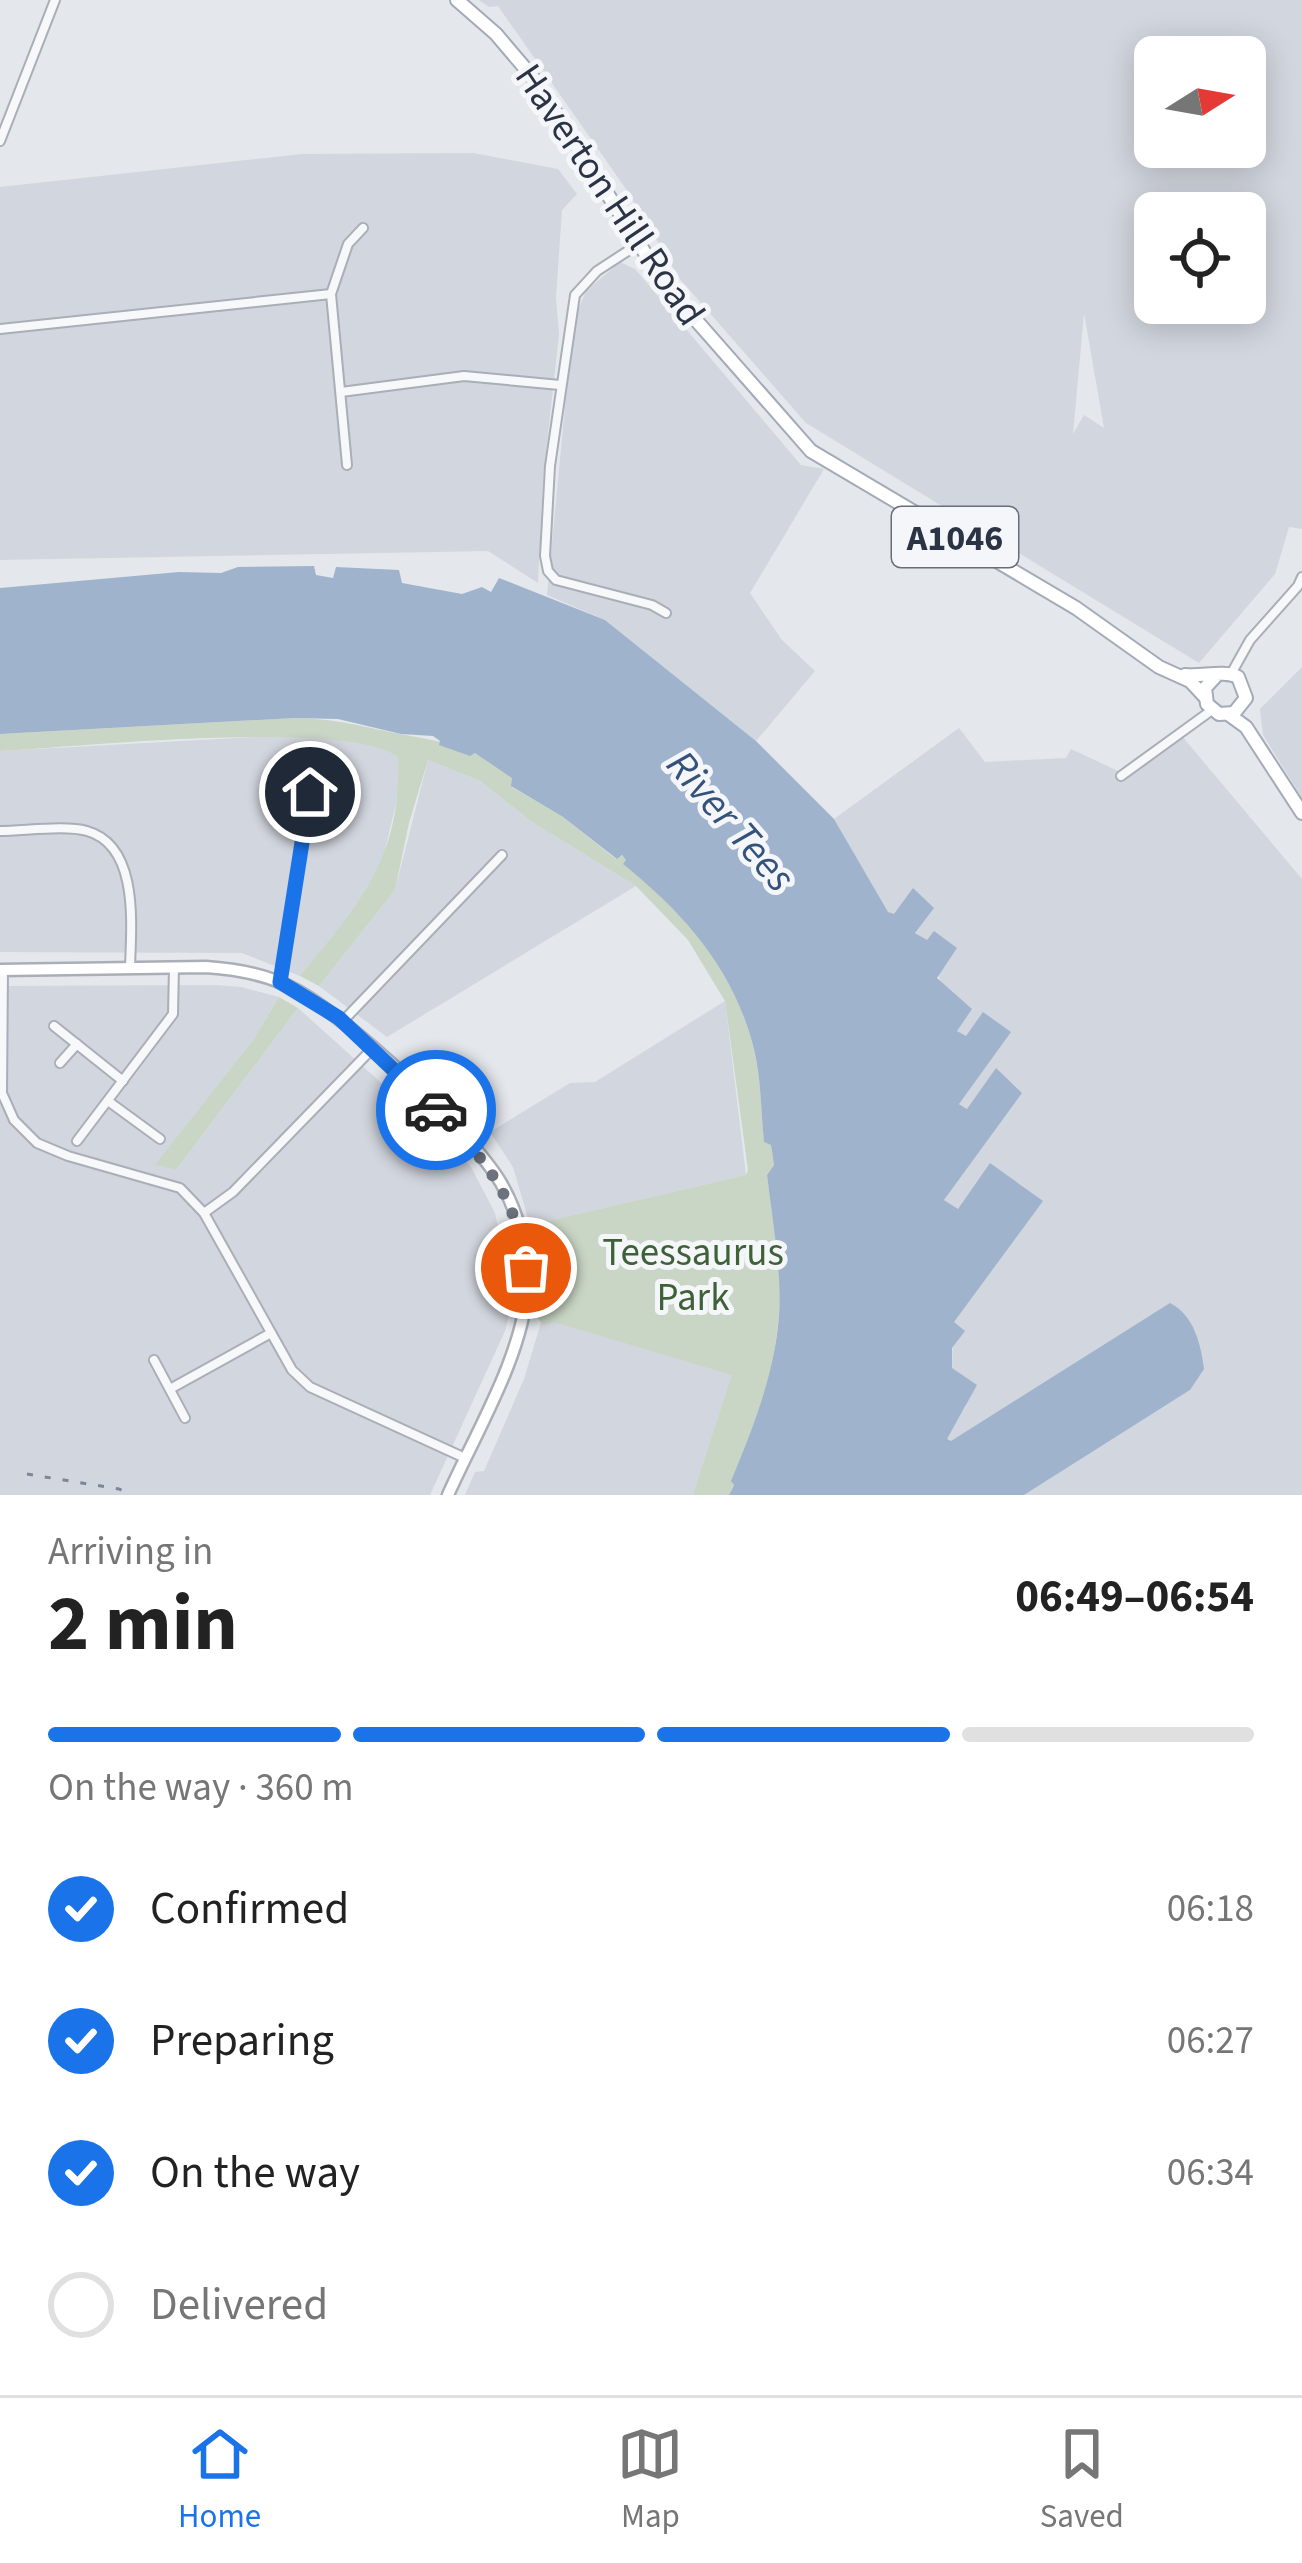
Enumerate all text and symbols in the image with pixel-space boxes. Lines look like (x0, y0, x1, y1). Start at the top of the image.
north arrow (1134, 36, 1266, 168)
map controls (1134, 36, 1266, 324)
street label: Haverton Hill Road (501, 53, 718, 337)
button: locate (1134, 192, 1266, 324)
road number: A1046 (892, 507, 1018, 567)
water label: River Tees (652, 737, 809, 905)
pin (259, 741, 361, 843)
icon: home (277, 759, 343, 825)
courier (376, 1050, 496, 1170)
icon: car (403, 1077, 469, 1143)
pin (475, 1217, 577, 1319)
park label: Teessaurus Park (602, 1225, 784, 1326)
icon: bag (493, 1235, 559, 1301)
text: Arriving in (48, 1524, 213, 1580)
text: 06:49–06:54 (1015, 1565, 1254, 1629)
text: 2 min (48, 1569, 238, 1680)
text: On the way · 360 m (48, 1760, 354, 1816)
icon: check (48, 1876, 114, 1942)
text: Confirmed (150, 1877, 349, 1941)
text: 06:18 (1167, 1881, 1254, 1937)
icon: check (48, 2008, 114, 2074)
text: Preparing (150, 2009, 334, 2073)
text: 06:27 (1167, 2013, 1254, 2069)
icon: check (48, 2140, 114, 2206)
text: On the way (150, 2141, 360, 2205)
text: 06:34 (1167, 2145, 1254, 2201)
text: Delivered (150, 2273, 328, 2337)
tab: Home (178, 2421, 261, 2540)
tab: Map (617, 2421, 683, 2540)
tab: Saved (1040, 2421, 1124, 2540)

